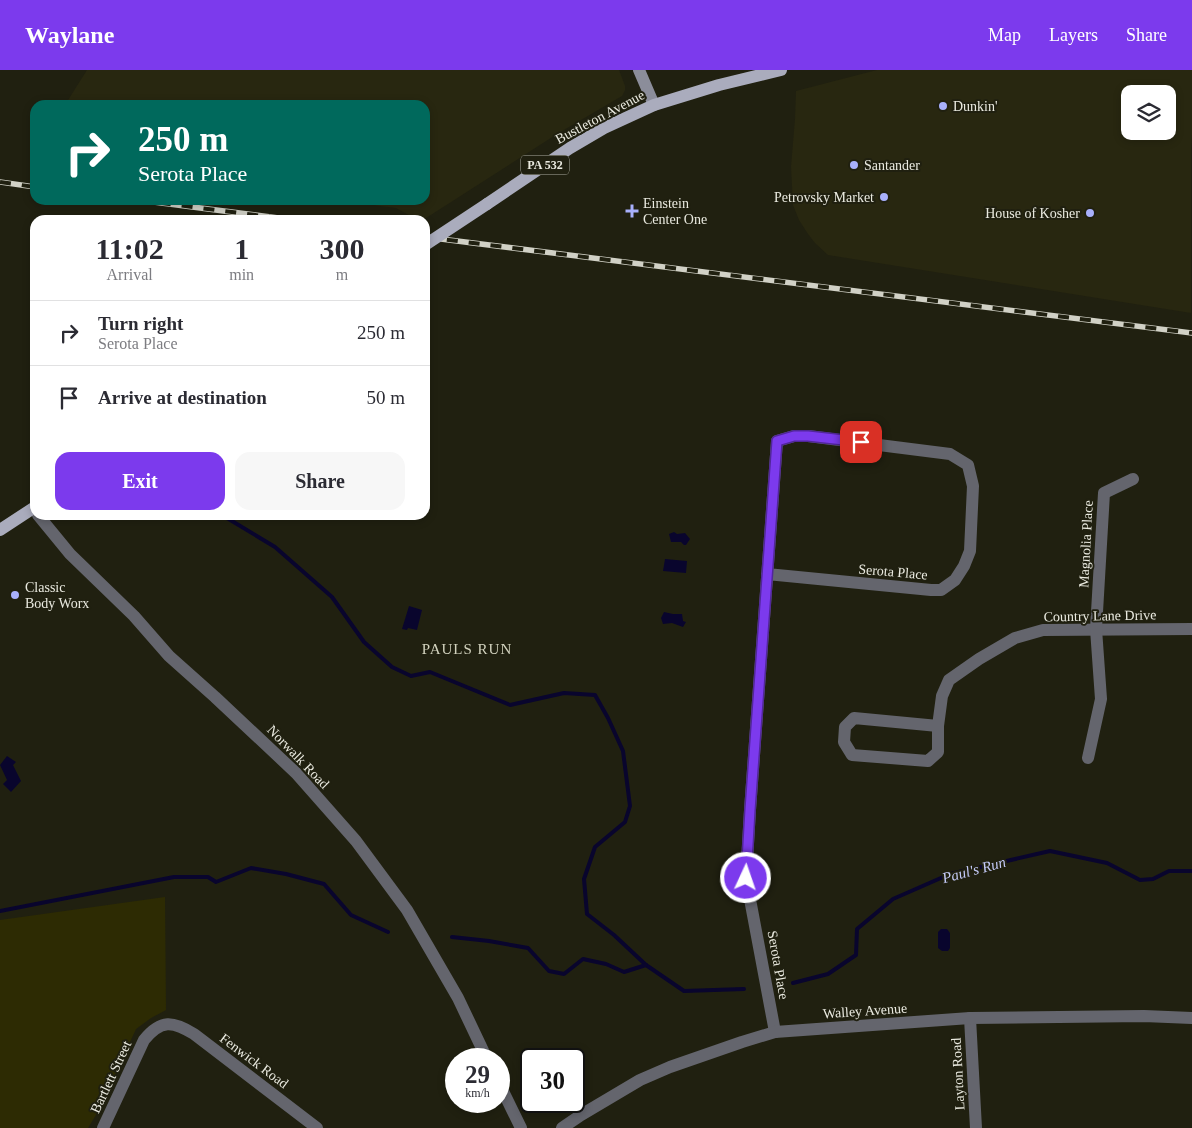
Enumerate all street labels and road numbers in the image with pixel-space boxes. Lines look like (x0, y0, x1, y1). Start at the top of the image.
street label: Bustleton Avenue (553, 87, 647, 147)
road number: PA 532 (521, 156, 569, 174)
street label: Magnolia Place (1076, 500, 1096, 588)
street label: Serota Place (858, 561, 928, 583)
street label: Country Lane Drive (1044, 608, 1156, 624)
street label: Norwalk Road (264, 722, 332, 792)
street label: Serota Place (765, 929, 791, 1001)
street label: Walley Avenue (822, 1001, 908, 1021)
street label: Fenwick Road (217, 1031, 291, 1091)
street label: Layton Road (949, 1037, 967, 1111)
street label: Bartlett Street (88, 1038, 134, 1116)

